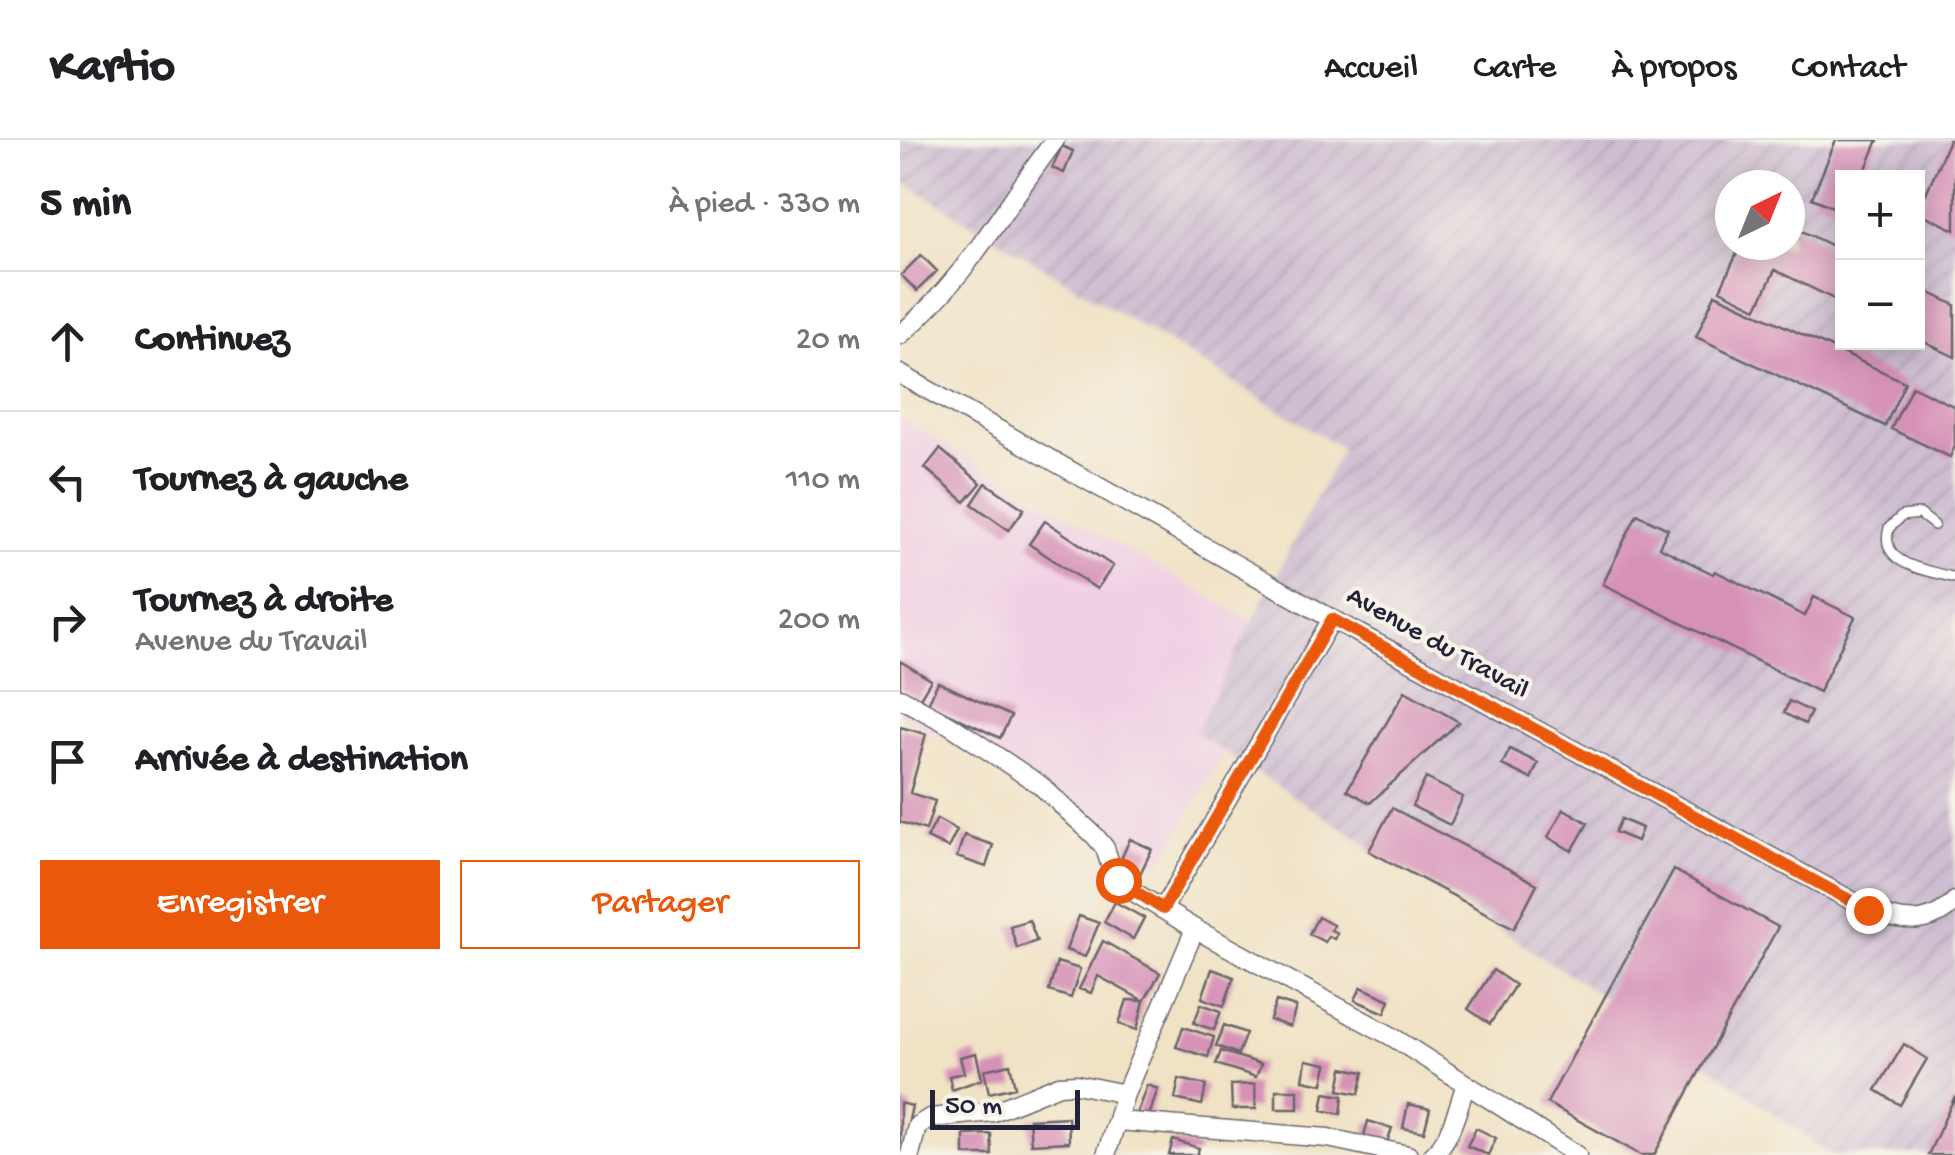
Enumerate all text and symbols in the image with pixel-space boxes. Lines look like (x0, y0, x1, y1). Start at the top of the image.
text: Kartio (50, 41, 175, 98)
text: Accueil (1324, 49, 1418, 90)
text: Carte (1473, 49, 1556, 90)
text: À propos (1611, 49, 1736, 90)
text: Contact (1791, 49, 1905, 90)
north arrow (1715, 170, 1805, 260)
map controls (1835, 170, 1925, 350)
button: + (1835, 170, 1925, 260)
text: 5 min (40, 181, 131, 230)
text: À pied · 330 m (669, 186, 860, 224)
button: − (1835, 260, 1925, 350)
icon: ahead (40, 314, 95, 369)
text: Continuez (135, 319, 289, 363)
text: 20 m (796, 322, 860, 360)
icon: left (40, 454, 95, 509)
text: Tournez à gauche (135, 459, 408, 503)
text: 110 m (786, 462, 860, 500)
text: Tournez à droite (135, 580, 393, 624)
street label: Avenue du Travail (1340, 580, 1534, 708)
icon: right (40, 594, 95, 649)
text: 200 m (778, 602, 860, 640)
text: Avenue du Travail (135, 624, 367, 662)
icon: arrive (40, 734, 95, 789)
text: Arrivée à destination (135, 739, 468, 783)
route start (1096, 858, 1142, 904)
button: Enregistrer (40, 860, 440, 949)
button: Partager (460, 860, 860, 949)
route end (1846, 888, 1892, 934)
scale bar (930, 1085, 1080, 1130)
text: 50 m (945, 1091, 1002, 1124)

